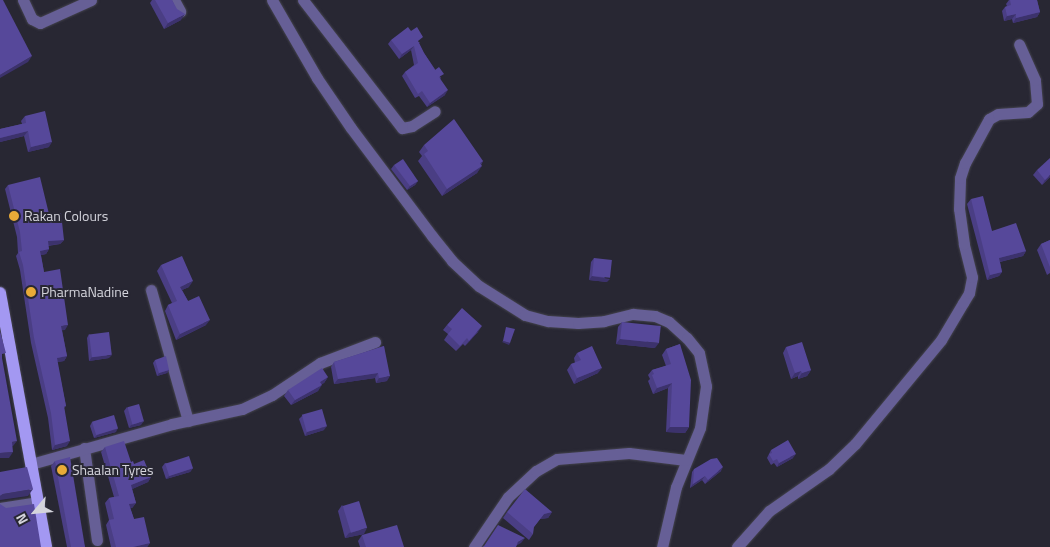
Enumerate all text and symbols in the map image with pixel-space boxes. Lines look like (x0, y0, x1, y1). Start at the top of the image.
place label: Rakan Colours (24, 208, 108, 224)
marker: Rakan Colours (8, 210, 20, 222)
place label: PharmaNadine (41, 284, 129, 300)
marker: PharmaNadine (25, 286, 37, 298)
place label: Shaalan Tyres (72, 462, 153, 478)
marker: Shaalan Tyres (56, 464, 68, 476)
north arrow (10, 487, 60, 537)
text: N (10, 510, 33, 528)

